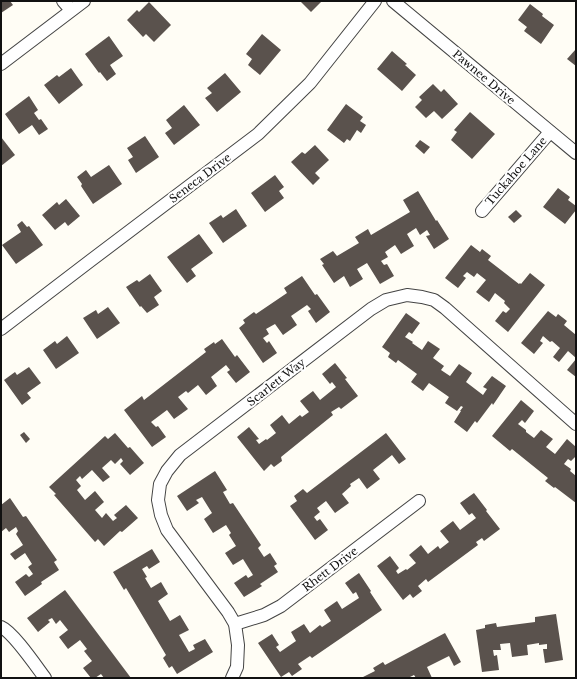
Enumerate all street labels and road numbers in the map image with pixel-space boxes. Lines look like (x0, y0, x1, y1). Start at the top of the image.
street label: Pawnee Drive (450, 47, 518, 107)
street label: Tuckahoe Lane (482, 134, 550, 208)
street label: Seneca Drive (166, 150, 234, 206)
street label: Scarlett Way (244, 355, 308, 409)
street label: Rhett Drive (300, 544, 360, 594)

